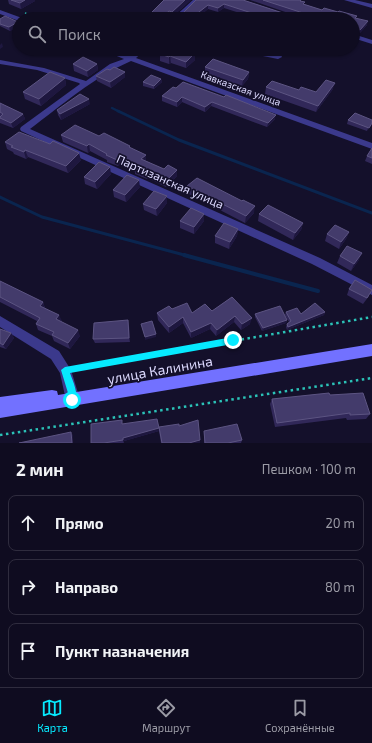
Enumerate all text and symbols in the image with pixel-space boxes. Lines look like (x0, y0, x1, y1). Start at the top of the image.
search box (12, 12, 360, 56)
icon: search (26, 23, 48, 45)
text: Поиск (58, 25, 101, 43)
street label: Кавказская улица (199, 68, 283, 109)
street label: Партизанская улица (114, 151, 226, 212)
route end (224, 331, 242, 349)
street label: улица Калинина (106, 352, 214, 387)
route start (63, 391, 81, 409)
text: 2 мин (16, 459, 64, 479)
text: Пешком · 100 m (262, 461, 356, 477)
icon: ahead (17, 512, 39, 534)
text: Прямо (55, 514, 104, 532)
text: 20 m (326, 515, 355, 531)
icon: right (17, 576, 39, 598)
text: Направо (55, 578, 118, 596)
text: 80 m (325, 579, 355, 595)
icon: arrive (17, 640, 39, 662)
text: Пункт назначения (55, 642, 189, 660)
tab: Карта (37, 697, 68, 734)
tab: Маршрут (142, 697, 191, 734)
tab: Сохранённые (265, 697, 335, 734)

